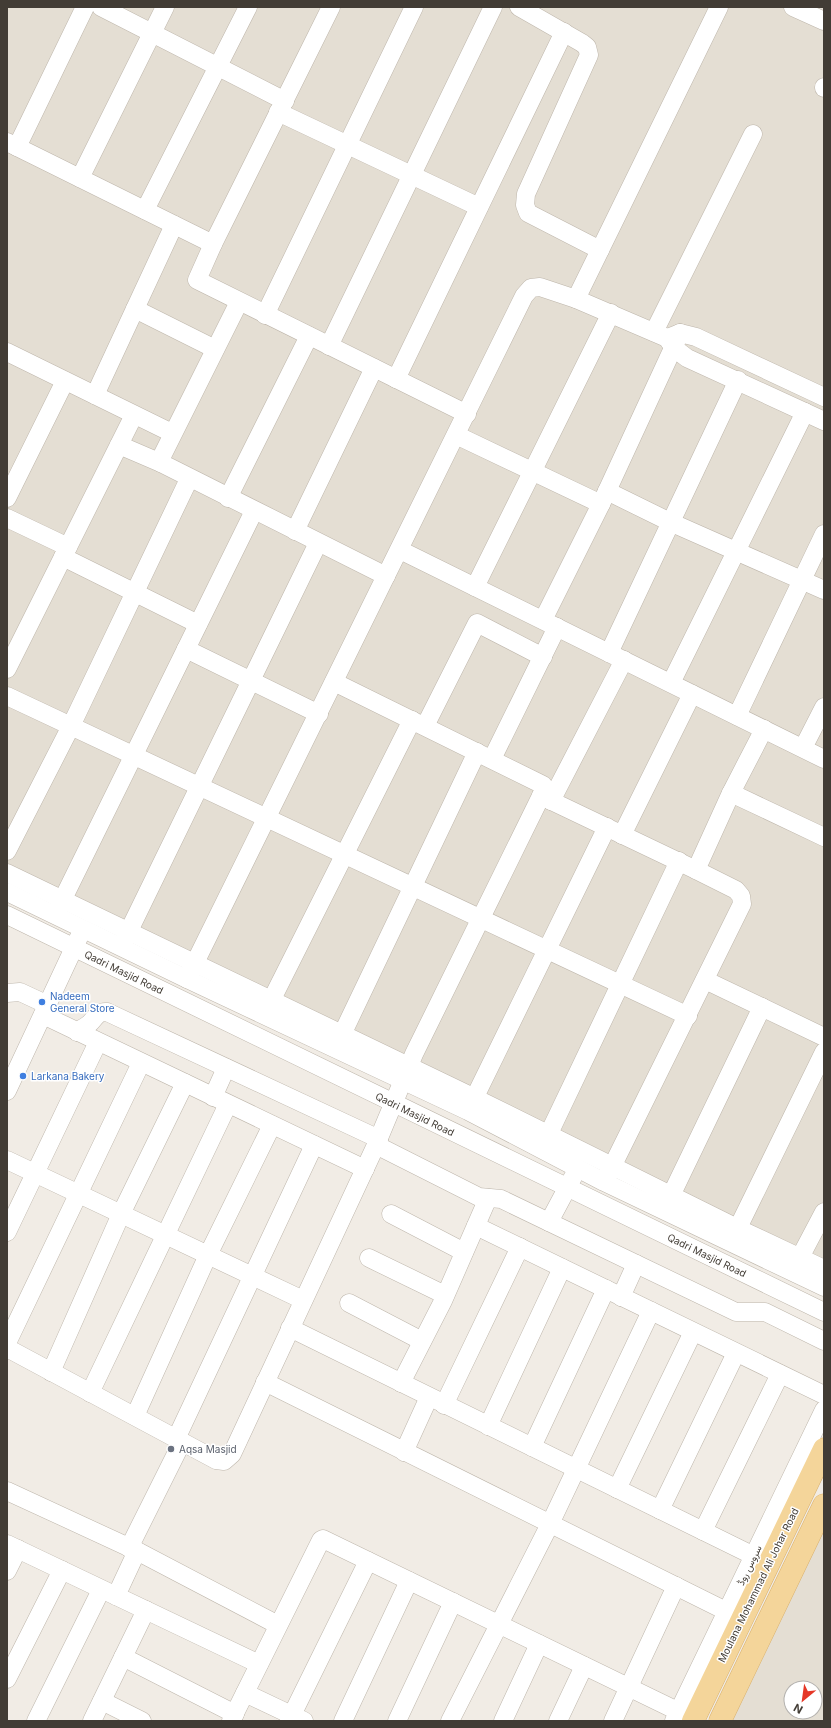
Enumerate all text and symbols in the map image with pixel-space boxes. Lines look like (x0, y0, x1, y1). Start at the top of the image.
street label: Qadri Masjid Road (83, 948, 165, 996)
place label: Nadeem General Store (50, 990, 115, 1014)
marker: Nadeem General Store (37, 997, 47, 1007)
place label: Larkana Bakery (31, 1070, 105, 1082)
marker: Larkana Bakery (18, 1071, 28, 1081)
street label: Qadri Masjid Road (374, 1090, 456, 1138)
street label: Qadri Masjid Road (666, 1231, 748, 1279)
place label: Aqsa Masjid (179, 1443, 237, 1455)
marker: Aqsa Masjid (166, 1444, 176, 1454)
street label: Moulana Mohammad Ali Johar Road (715, 1506, 801, 1664)
street label: سروس روڈ (734, 1543, 765, 1587)
north arrow (783, 1680, 823, 1720)
text: N (791, 1701, 805, 1717)

